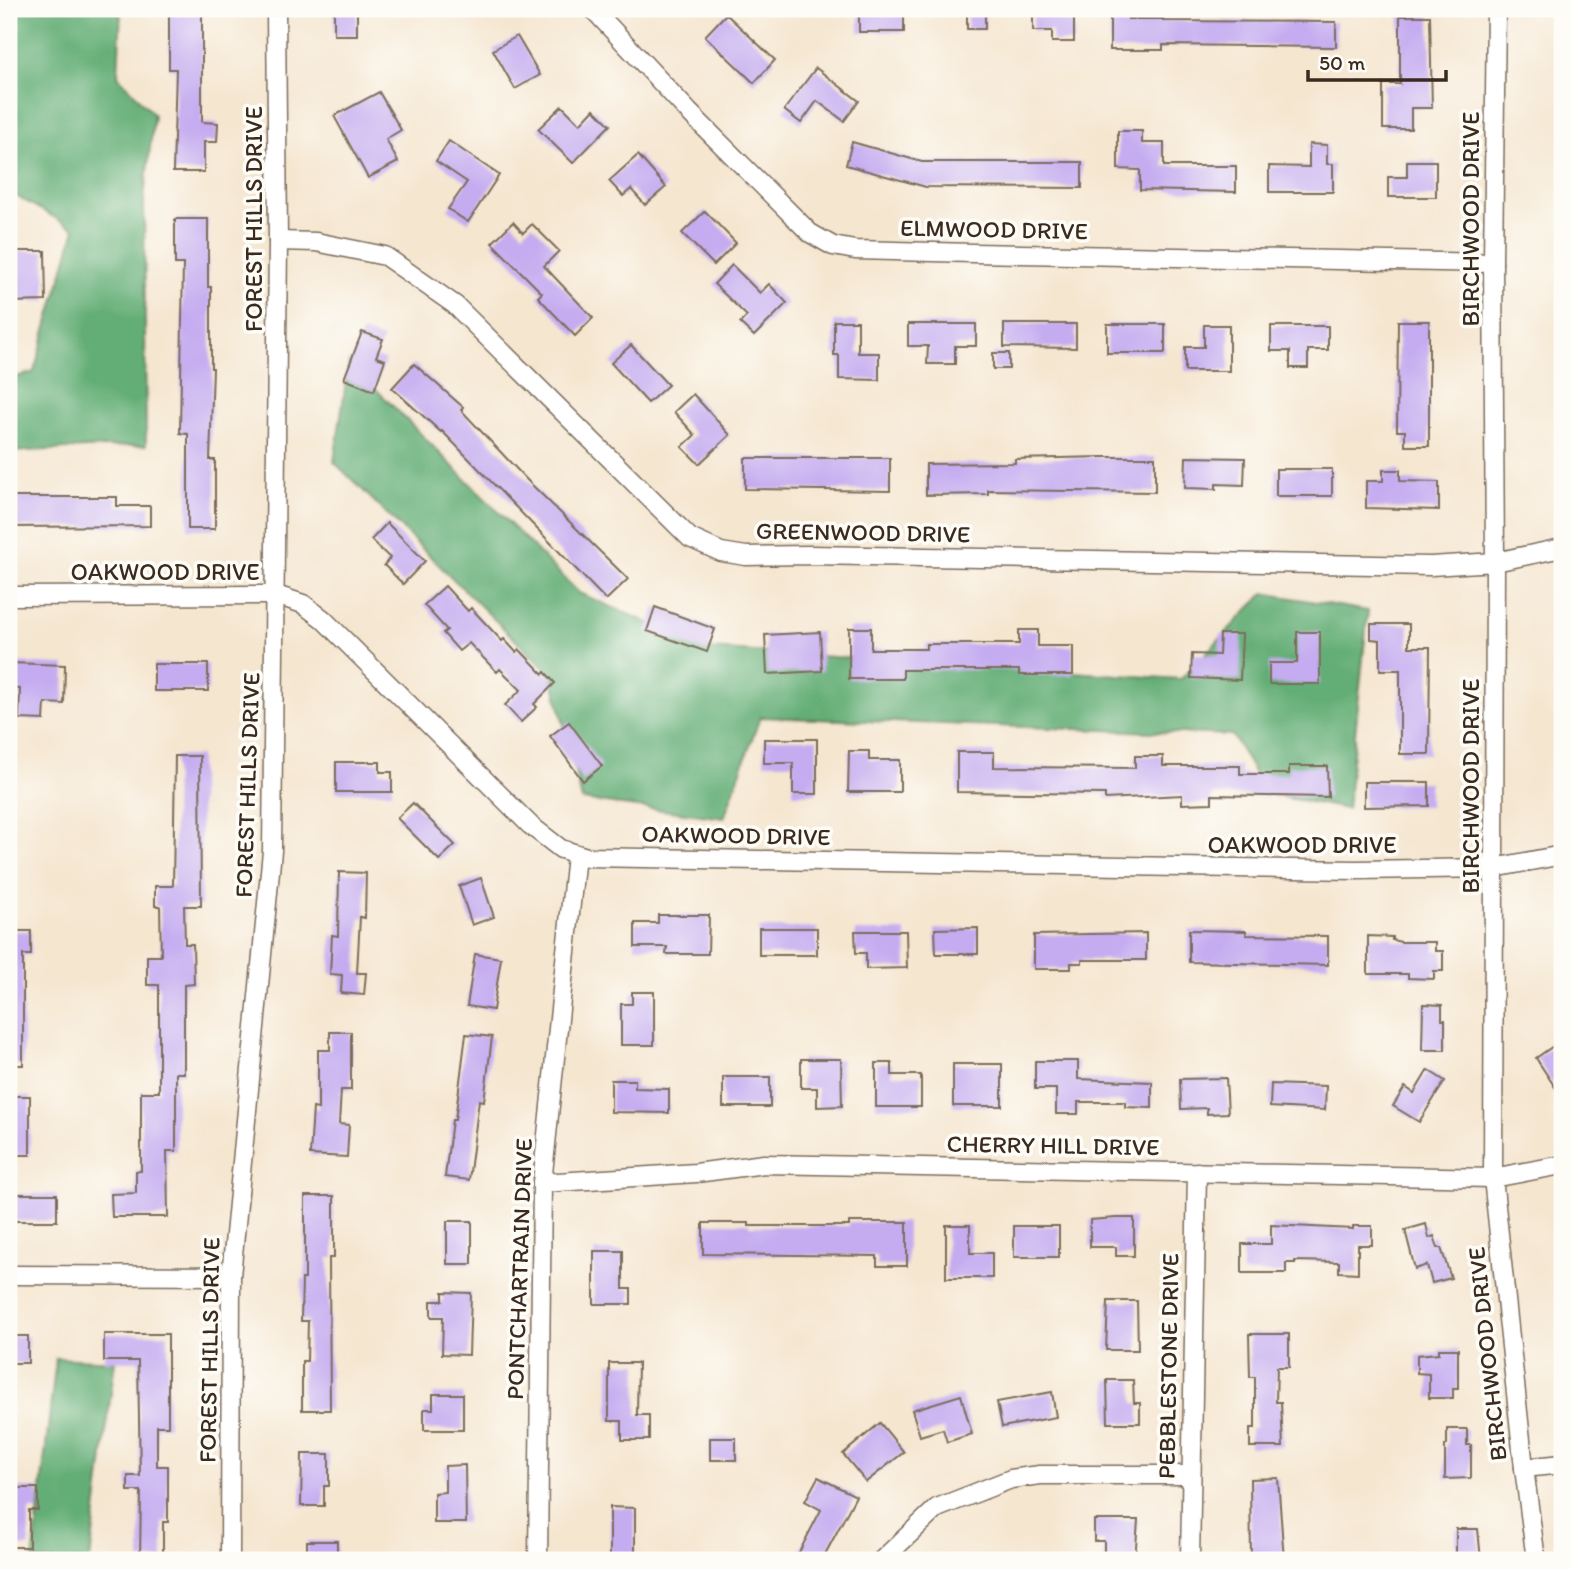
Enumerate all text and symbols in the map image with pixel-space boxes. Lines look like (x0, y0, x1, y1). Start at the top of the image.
scale bar (1308, 38, 1447, 82)
text: 50 m (1319, 50, 1366, 75)
street label: FOREST HILLS DRIVE (239, 106, 268, 332)
street label: BIRCHWOOD DRIVE (1456, 111, 1485, 327)
street label: ELMWOOD DRIVE (900, 213, 1088, 245)
street label: GREENWOOD DRIVE (756, 516, 970, 548)
street label: OAKWOOD DRIVE (70, 557, 260, 586)
street label: FOREST HILLS DRIVE (229, 672, 265, 898)
street label: BIRCHWOOD DRIVE (1456, 678, 1485, 894)
street label: OAKWOOD DRIVE (641, 819, 831, 851)
street label: OAKWOOD DRIVE (1207, 830, 1397, 859)
street label: CHERRY HILL DRIVE (946, 1129, 1160, 1161)
street label: PONTCHARTRAIN DRIVE (500, 1138, 538, 1400)
street label: FOREST HILLS DRIVE (193, 1237, 225, 1463)
street label: BIRCHWOOD DRIVE (1461, 1246, 1513, 1462)
street label: PEBBLESTONE DRIVE (1152, 1253, 1184, 1479)

